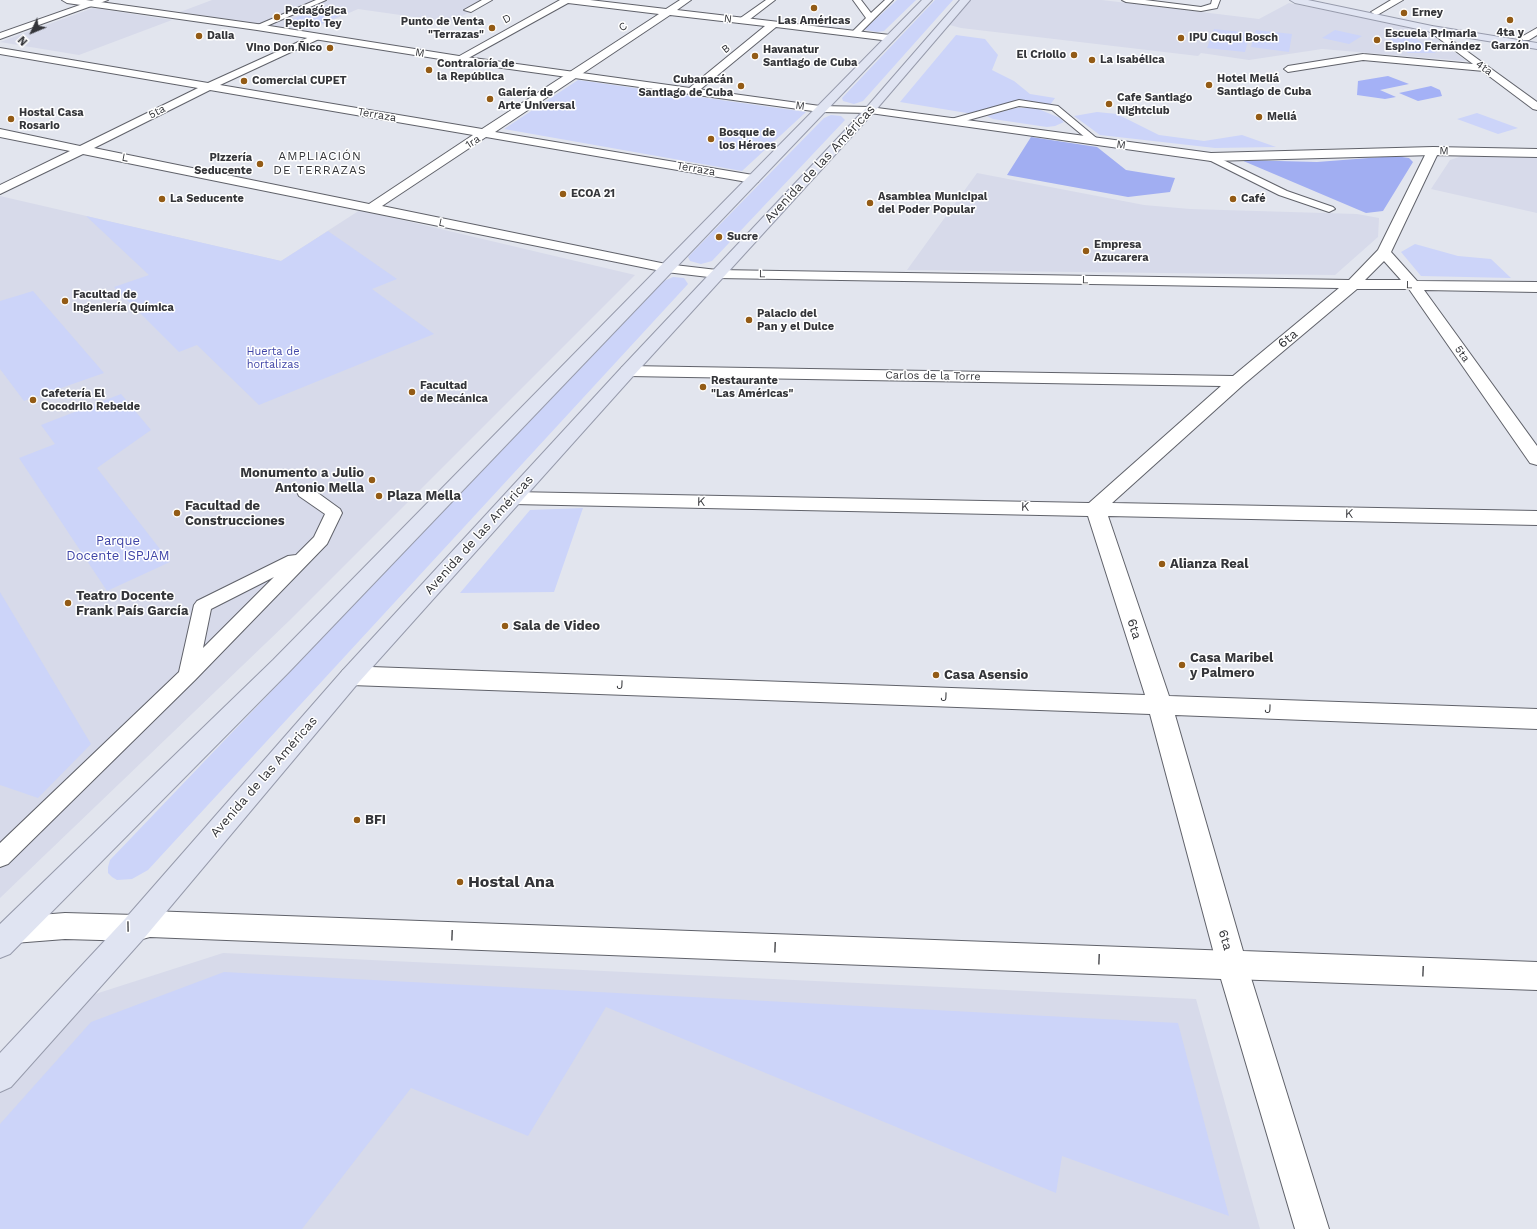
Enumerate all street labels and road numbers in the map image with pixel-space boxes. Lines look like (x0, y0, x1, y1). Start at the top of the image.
street label: D (500, 11, 514, 27)
street label: N (723, 12, 733, 26)
street label: C (616, 19, 630, 35)
street label: B (719, 42, 733, 56)
street label: M (414, 46, 426, 60)
street label: 4ta (1473, 58, 1495, 78)
street label: M (794, 99, 806, 113)
street label: 5ta (146, 102, 168, 122)
street label: Avenida de las Américas (761, 102, 879, 226)
street label: Terraza (357, 105, 397, 125)
street label: 1ra (463, 132, 483, 152)
street label: M (1115, 138, 1127, 152)
street label: M (1439, 144, 1449, 158)
street label: L (121, 151, 129, 165)
street label: Terraza (676, 159, 716, 179)
street label: L (437, 216, 447, 230)
street label: L (759, 267, 765, 281)
street label: L (1082, 273, 1088, 287)
street label: L (1406, 278, 1412, 292)
street label: 6ta (1275, 326, 1301, 352)
street label: 5ta (1452, 343, 1472, 365)
street label: Carlos de la Torre (885, 369, 981, 383)
street label: Avenida de las Américas (421, 472, 537, 598)
street label: K (697, 494, 705, 510)
street label: K (1021, 499, 1029, 515)
street label: K (1345, 506, 1353, 522)
street label: 6ta (1123, 617, 1145, 641)
street label: J (616, 677, 624, 693)
street label: J (940, 689, 948, 705)
street label: J (1264, 701, 1272, 717)
street label: Avenida de las Américas (207, 713, 321, 841)
street label: I (125, 917, 131, 937)
street label: I (449, 926, 455, 946)
street label: 6ta (1215, 928, 1235, 952)
street label: I (772, 938, 778, 958)
street label: I (1096, 950, 1102, 970)
street label: I (1420, 962, 1426, 982)

